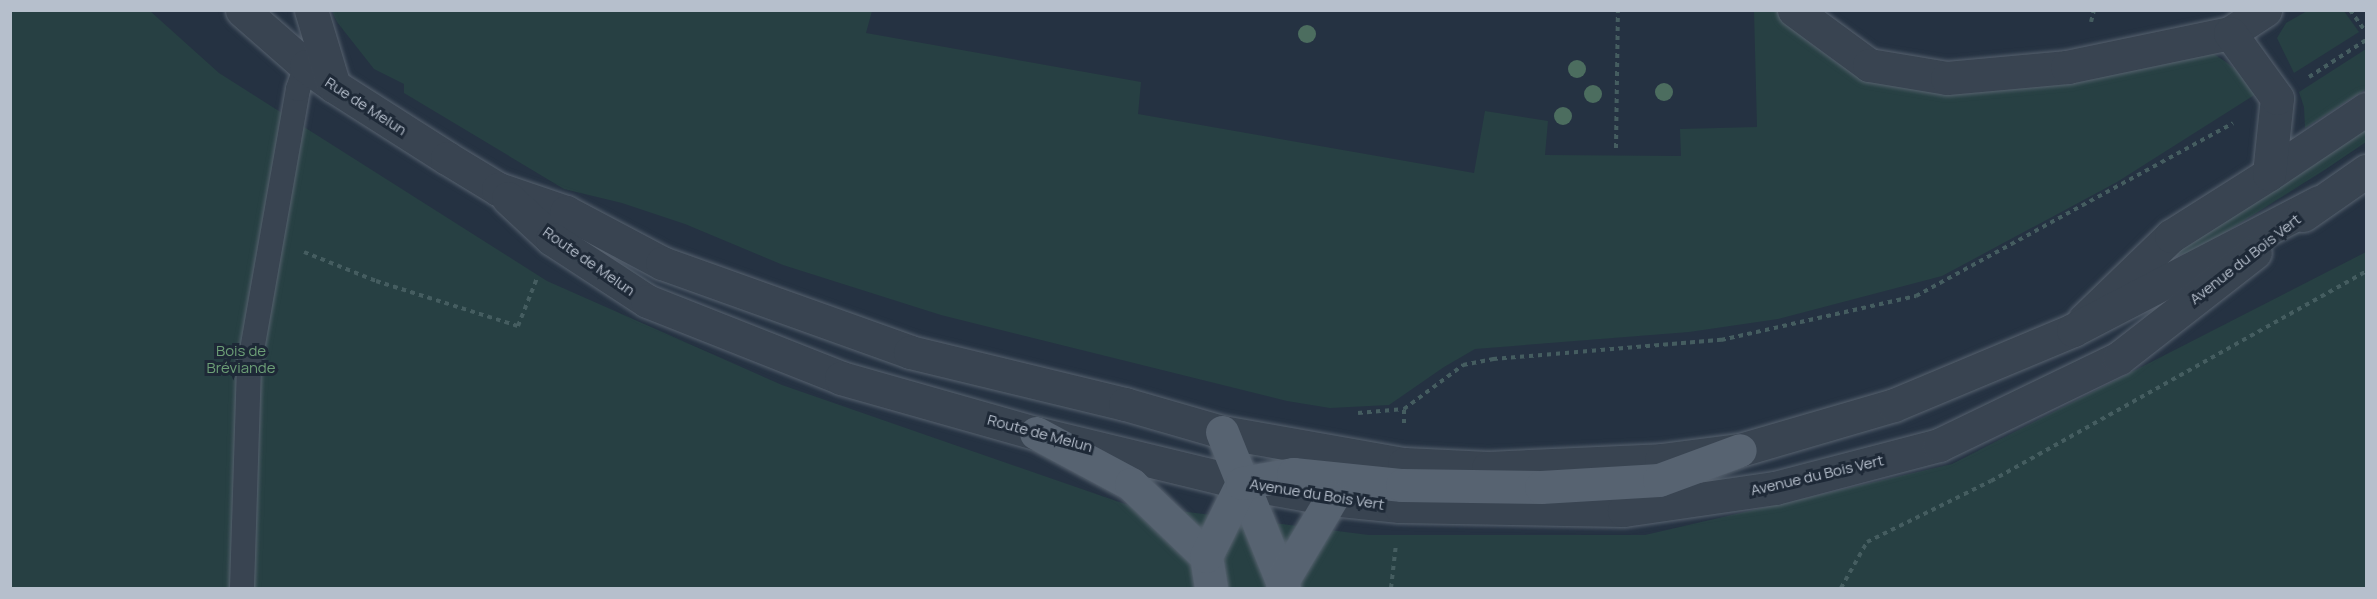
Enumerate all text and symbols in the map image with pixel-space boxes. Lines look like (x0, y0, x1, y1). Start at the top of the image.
street label: Rue de Melun (322, 73, 410, 139)
street label: Avenue du Bois Vert (2186, 210, 2304, 308)
street label: Route de Melun (540, 223, 638, 299)
park label: Bois de Bréviande (206, 341, 276, 376)
street label: Route de Melun (985, 410, 1095, 456)
street label: Avenue du Bois Vert (1749, 451, 1885, 499)
street label: Avenue du Bois Vert (1248, 474, 1386, 514)

